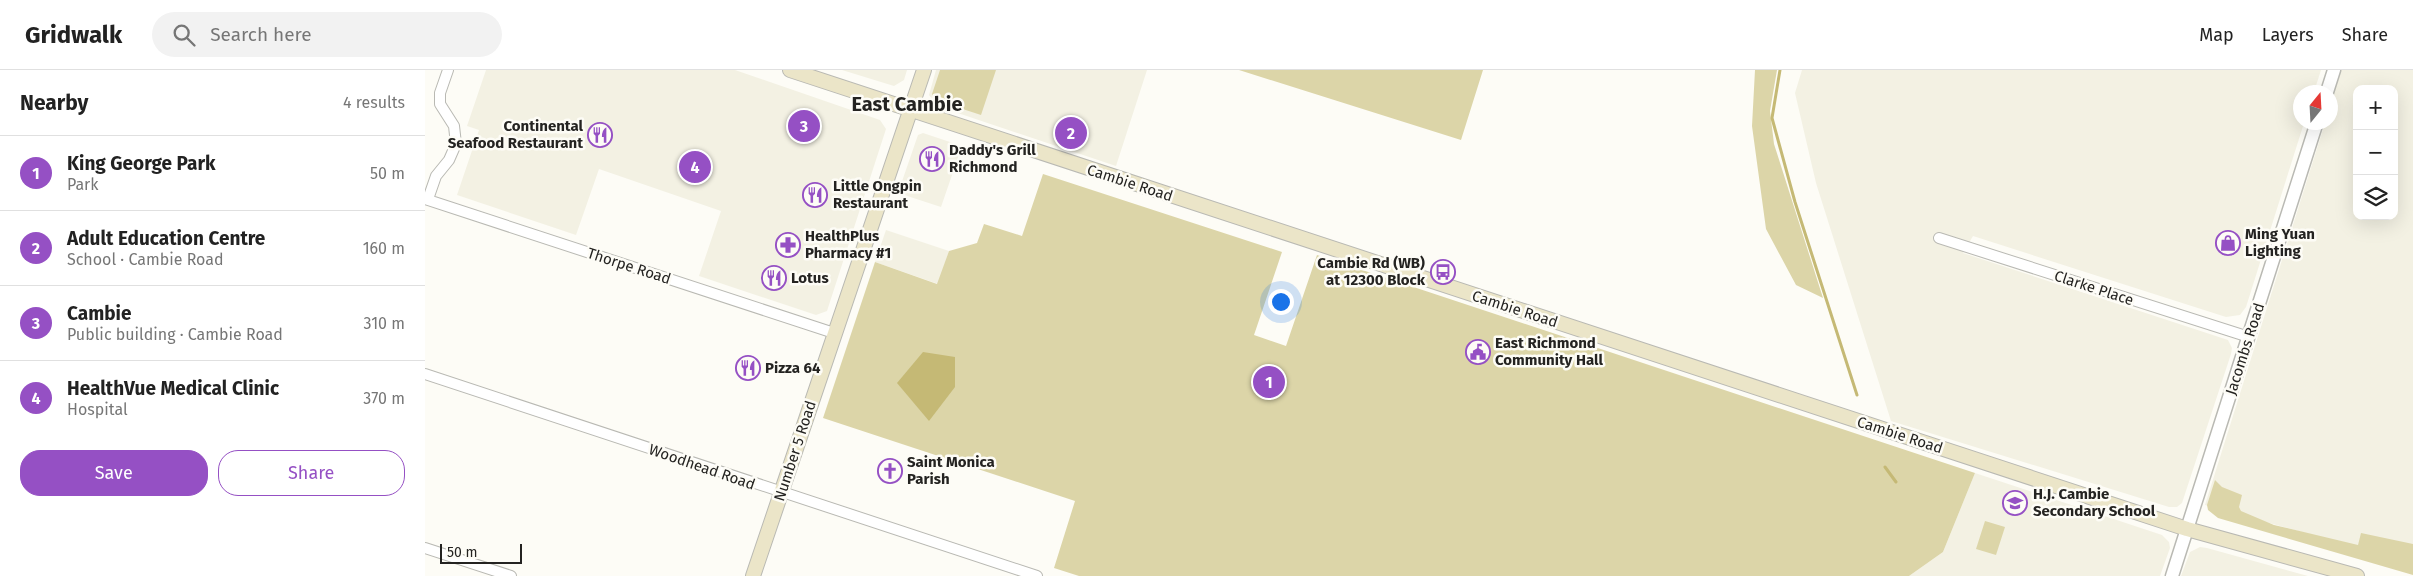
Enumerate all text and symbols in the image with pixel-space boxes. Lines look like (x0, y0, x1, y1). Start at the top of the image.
search box (152, 12, 502, 57)
text: Gridwalk (25, 21, 122, 49)
icon: search (170, 21, 198, 49)
text: Search here (210, 23, 312, 46)
text: Map (2199, 24, 2234, 46)
text: Layers (2262, 24, 2314, 46)
text: Share (2342, 24, 2388, 46)
north arrow (2293, 85, 2338, 130)
map controls (2353, 85, 2398, 220)
button: + (2353, 85, 2398, 130)
text: Nearby (20, 90, 88, 116)
district label: East Cambie (852, 92, 962, 116)
text: 4 results (343, 93, 405, 112)
pin: 3 (788, 107, 820, 145)
pin: 2 (1055, 114, 1087, 152)
place label: Continental Seafood Restaurant (448, 117, 584, 152)
restaurant icon: Continental Seafood Restaurant (587, 122, 613, 148)
button: − (2353, 130, 2398, 175)
place label: Daddy's Grill Richmond (949, 141, 1036, 176)
restaurant icon: Daddy's Grill Richmond (919, 146, 945, 172)
pin: 4 (679, 148, 711, 186)
text: King George Park (67, 152, 216, 175)
street label: Cambie Road (1085, 161, 1175, 205)
text: 1 (32, 164, 40, 183)
text: 50 m (370, 164, 405, 183)
text: Park (67, 175, 99, 194)
button: layers (2353, 175, 2398, 220)
place label: Little Ongpin Restaurant (833, 177, 922, 212)
restaurant icon: Little Ongpin Restaurant (802, 182, 828, 208)
place label: Ming Yuan Lighting (2245, 225, 2315, 260)
text: Adult Education Centre (67, 227, 265, 250)
place label: HealthPlus Pharmacy #1 (805, 227, 891, 262)
shop icon: Ming Yuan Lighting (2215, 230, 2241, 256)
pharmacy icon: HealthPlus Pharmacy #1 (775, 232, 801, 258)
text: 2 (32, 239, 40, 258)
text: 160 m (363, 239, 405, 258)
street label: Thorpe Road (585, 244, 673, 288)
text: School · Cambie Road (67, 250, 224, 269)
place label: Cambie Rd (WB) at 12300 Block (1317, 254, 1426, 289)
bus stop icon: Cambie Rd (WB) at 12300 Block (1430, 259, 1456, 285)
restaurant icon: Lotus (761, 265, 787, 291)
street label: Clarke Place (2052, 267, 2136, 309)
place label: Lotus (791, 269, 829, 287)
street label: Cambie Road (1470, 287, 1560, 331)
your location (1268, 289, 1294, 315)
street label: Jacombs Road (2222, 301, 2268, 397)
text: Cambie (67, 302, 131, 325)
text: 3 (32, 314, 40, 333)
text: 310 m (364, 314, 405, 333)
text: Public building · Cambie Road (67, 325, 283, 344)
place label: East Richmond Community Hall (1495, 334, 1603, 369)
public building icon: East Richmond Community Hall (1465, 339, 1491, 365)
restaurant icon: Pizza 64 (735, 355, 761, 381)
place label: Pizza 64 (765, 359, 821, 377)
pin: 1 (1253, 363, 1285, 401)
text: HealthVue Medical Clinic (67, 377, 279, 400)
text: 4 (31, 389, 41, 408)
text: 370 m (363, 389, 405, 408)
street label: Number 5 Road (770, 398, 820, 504)
text: Hospital (67, 400, 128, 419)
street label: Cambie Road (1855, 413, 1945, 457)
street label: Woodhead Road (646, 440, 758, 494)
button: Save (20, 450, 208, 496)
button: Share (218, 450, 405, 496)
place label: Saint Monica Parish (907, 453, 995, 488)
church icon: Saint Monica Parish (877, 458, 903, 484)
place label: H.J. Cambie Secondary School (2033, 485, 2156, 520)
school or university icon: H.J. Cambie Secondary School (2002, 490, 2028, 516)
scale bar (440, 541, 523, 564)
text: 50 m (447, 544, 478, 561)

